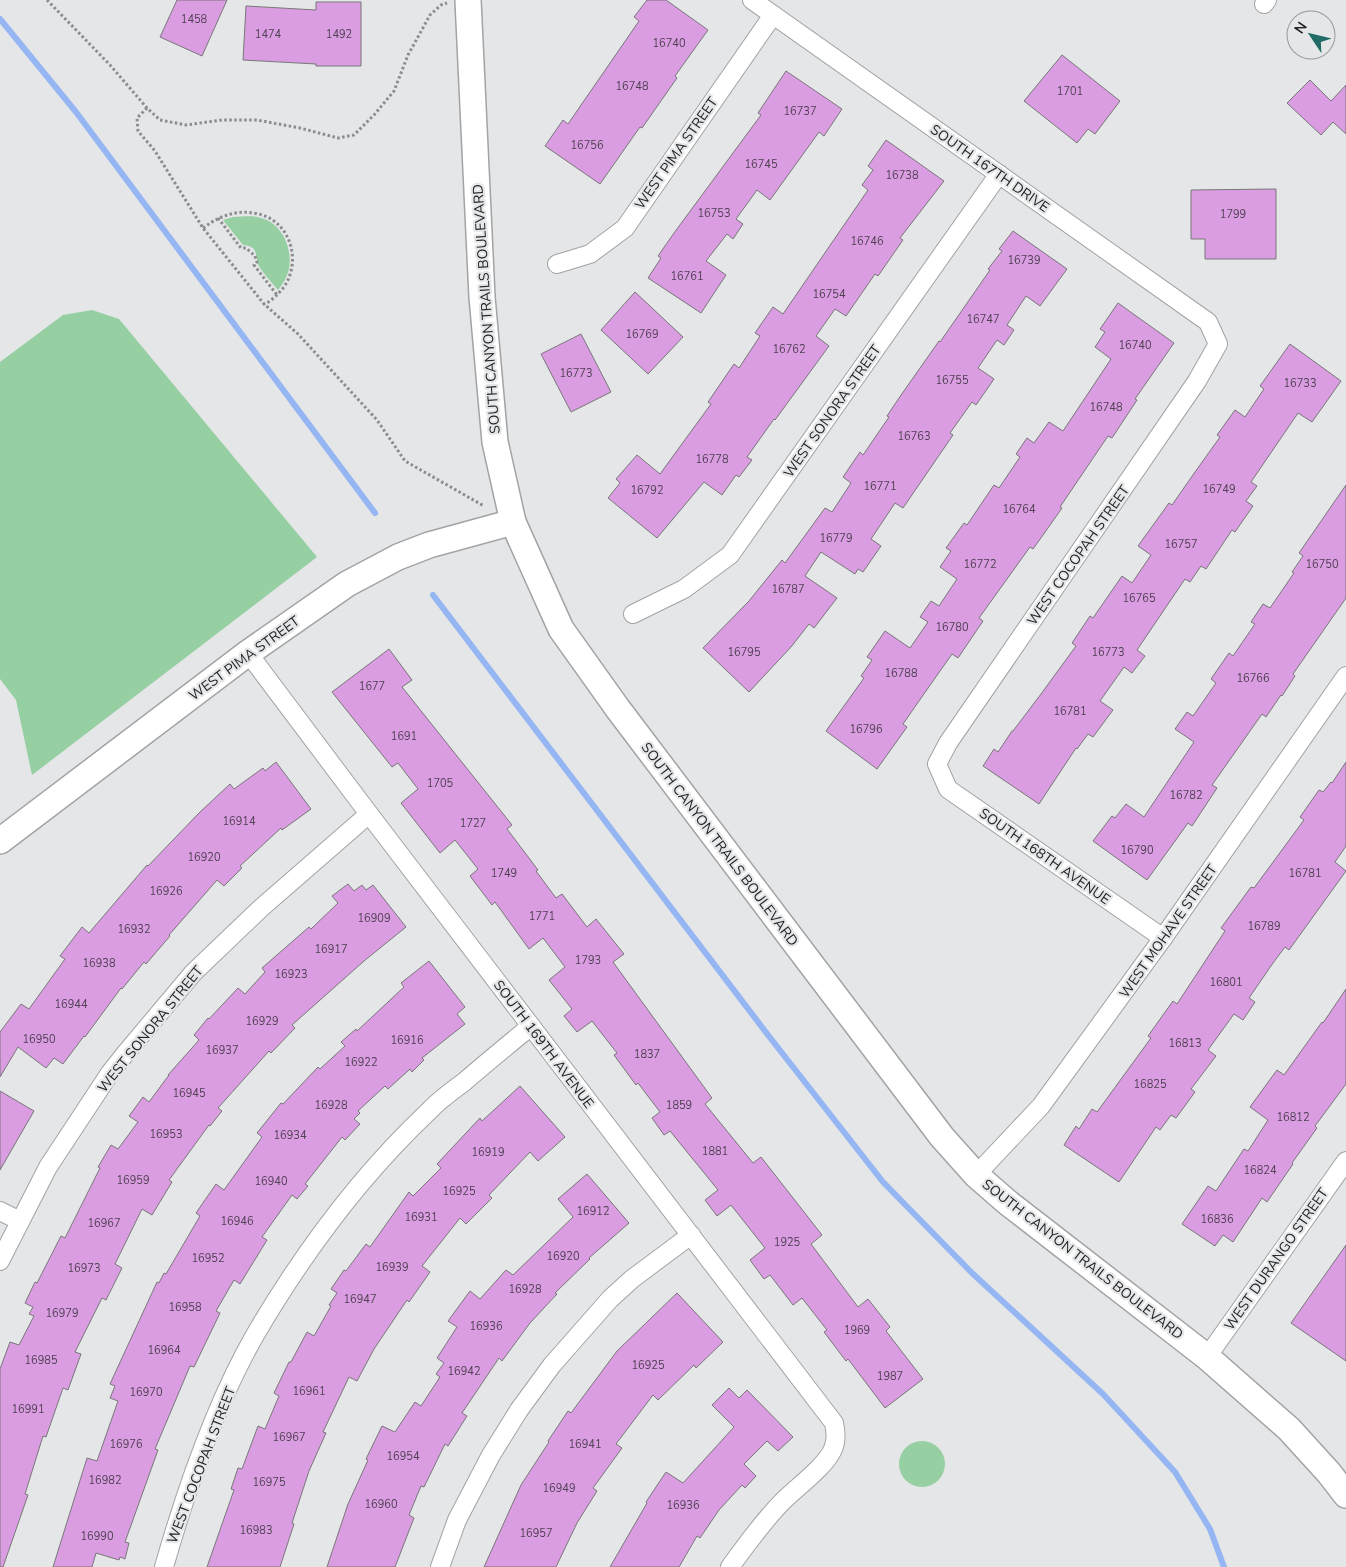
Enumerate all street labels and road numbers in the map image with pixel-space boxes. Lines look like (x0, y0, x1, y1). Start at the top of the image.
street label: WEST PIMA STREET (631, 93, 723, 213)
street label: SOUTH 167TH DRIVE (926, 120, 1053, 217)
street label: SOUTH CANYON TRAILS BOULEVARD (468, 183, 505, 434)
street label: WEST SONORA STREET (779, 341, 886, 481)
street label: WEST COCOPAH STREET (1023, 481, 1134, 629)
street label: WEST PIMA STREET (185, 611, 304, 705)
street label: SOUTH CANYON TRAILS BOULEVARD (637, 739, 802, 950)
street label: SOUTH 168TH AVENUE (975, 804, 1114, 909)
street label: WEST MOHAVE STREET (1115, 860, 1222, 1002)
street label: WEST SONORA STREET (93, 961, 208, 1097)
street label: SOUTH 169TH AVENUE (489, 976, 598, 1112)
street label: SOUTH CANYON TRAILS BOULEVARD (978, 1175, 1187, 1344)
street label: WEST DURANGO STREET (1220, 1184, 1333, 1334)
street label: WEST COCOPAH STREET (163, 1383, 240, 1546)

